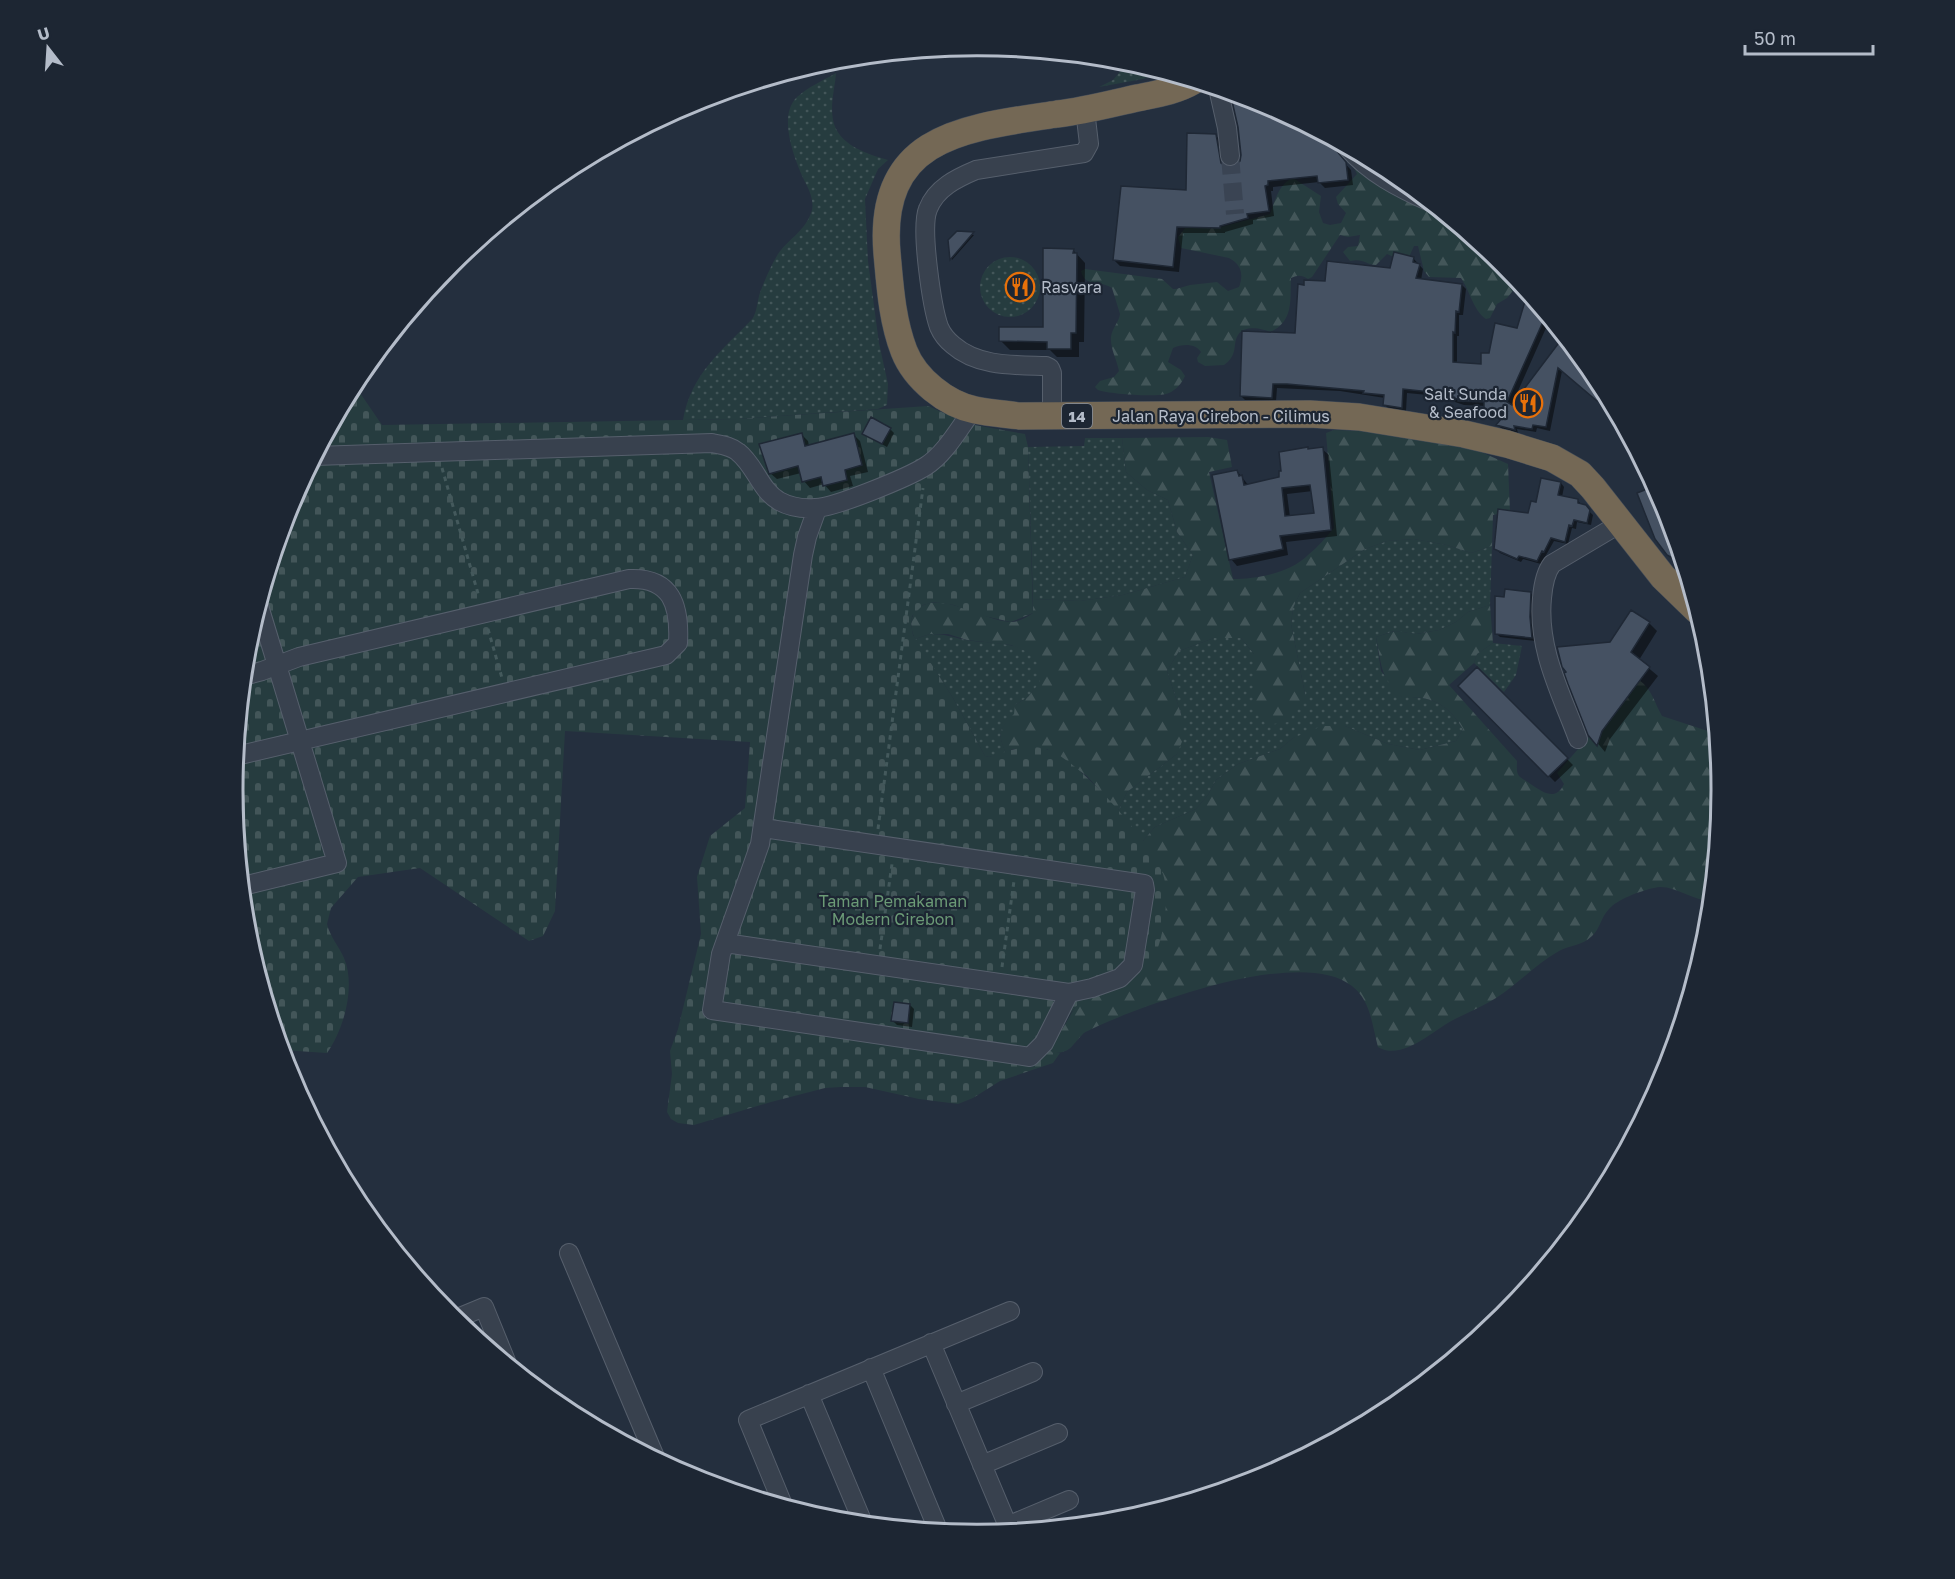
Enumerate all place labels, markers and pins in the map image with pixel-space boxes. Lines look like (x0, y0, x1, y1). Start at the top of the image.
restaurant icon: Rasvara (1004, 271, 1036, 303)
place label: Rasvara (1041, 277, 1102, 297)
place label: Salt Sunda & Seafood (1424, 384, 1507, 422)
restaurant icon: Salt Sunda & Seafood (1512, 387, 1544, 419)

